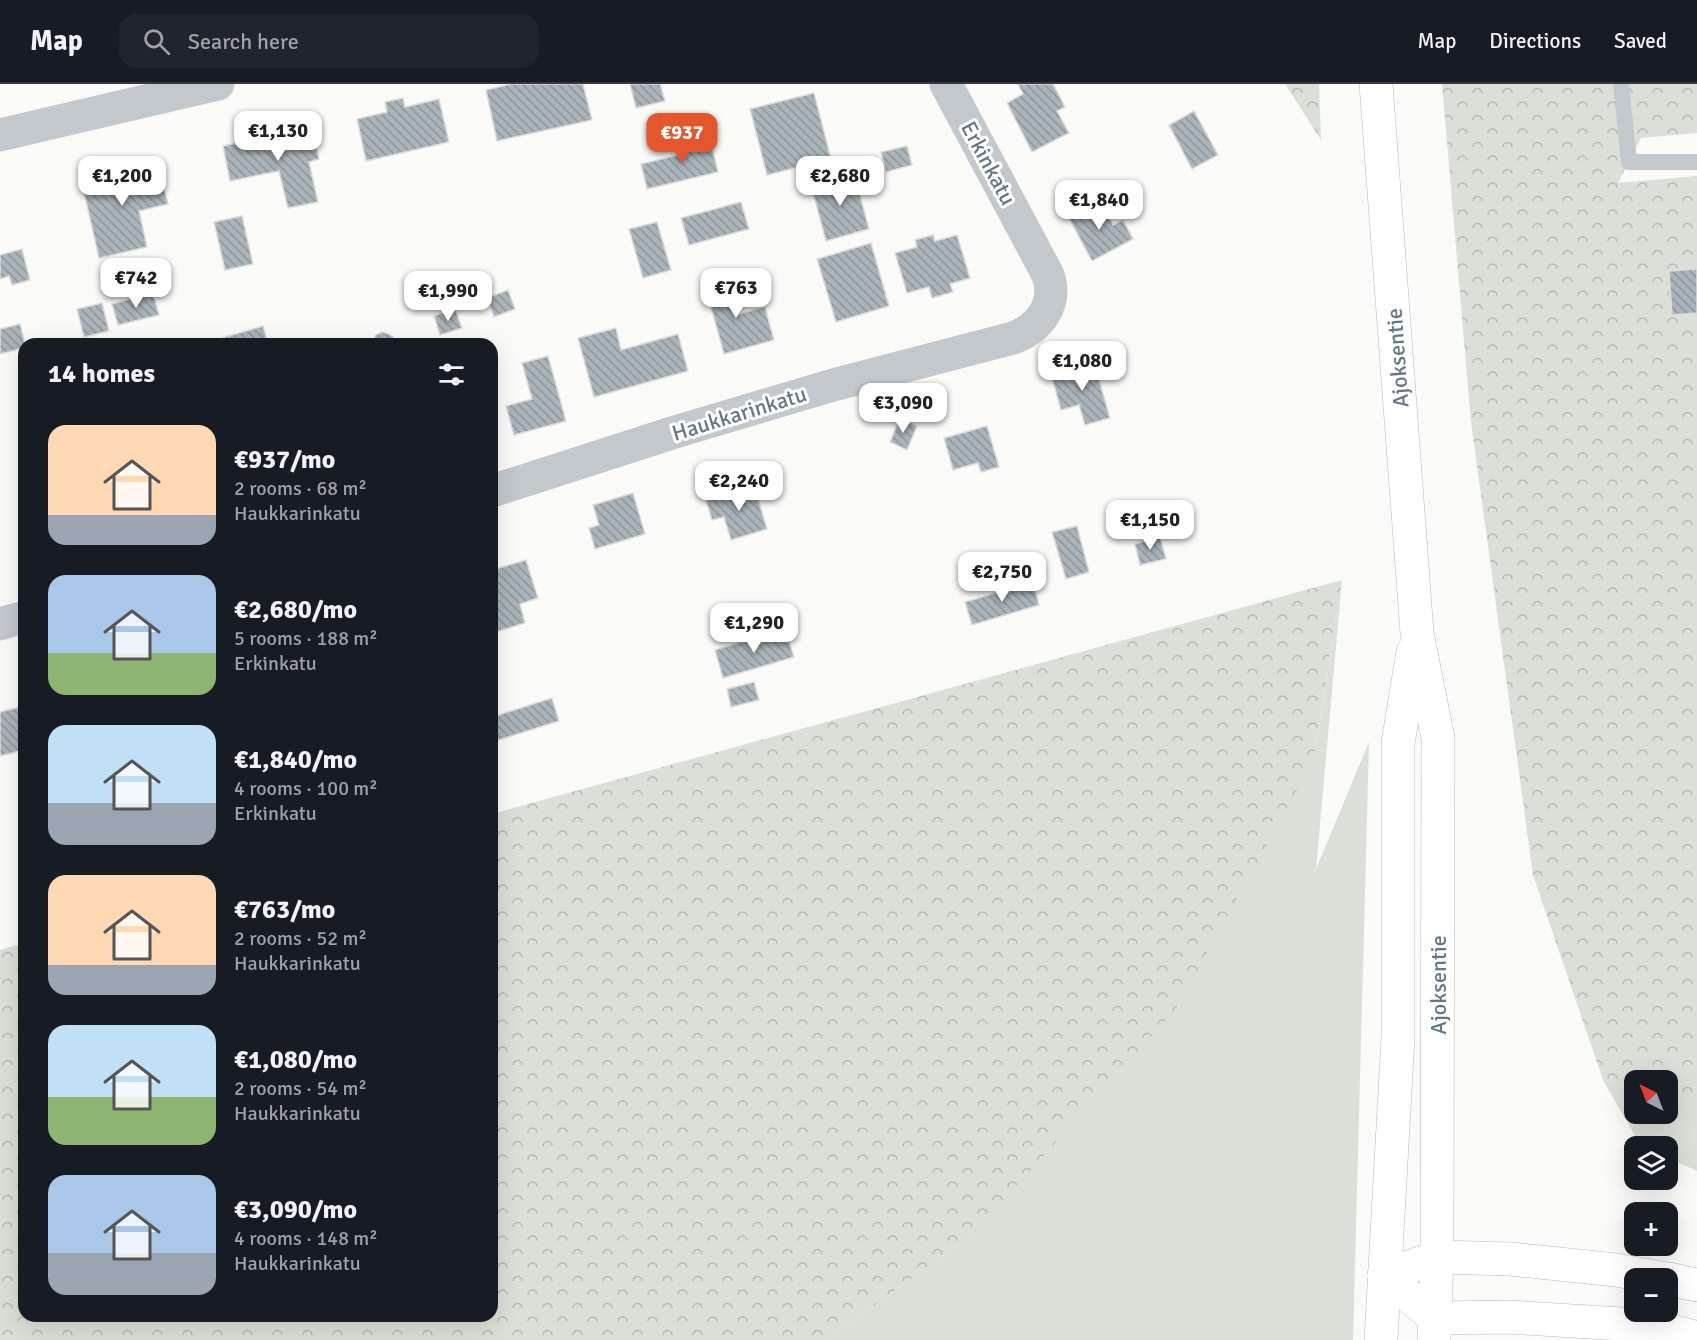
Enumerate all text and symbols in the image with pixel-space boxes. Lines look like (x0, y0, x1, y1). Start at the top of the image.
search box (119, 14, 539, 68)
text: Map (30, 24, 83, 58)
icon: search (140, 25, 173, 58)
text: Search here (188, 28, 299, 55)
text: Map (1418, 28, 1456, 54)
text: Directions (1489, 28, 1581, 54)
text: Saved (1614, 28, 1667, 54)
pin: €1,130 (229, 111, 327, 162)
pin: €937 (646, 113, 718, 164)
street label: Erkinkatu (955, 117, 1022, 210)
text: €1,130 (248, 118, 308, 143)
text: €937 (660, 120, 704, 145)
pin: €1,200 (73, 156, 171, 207)
pin: €2,680 (791, 156, 889, 207)
text: €1,200 (92, 163, 152, 188)
text: €2,680 (810, 163, 870, 188)
pin: €1,840 (1050, 180, 1148, 231)
text: €1,840 (1069, 187, 1129, 212)
pin: €742 (100, 258, 172, 309)
text: €742 (114, 265, 158, 290)
pin: €763 (700, 268, 772, 319)
pin: €1,990 (399, 271, 497, 322)
text: €763 (714, 275, 758, 300)
text: €1,990 (418, 278, 478, 303)
street label: Ajoksentie (1381, 307, 1414, 409)
pin: €1,080 (1033, 341, 1131, 392)
text: €1,080 (1052, 348, 1112, 373)
text: 14 homes (48, 358, 155, 390)
icon: filters (435, 358, 468, 391)
street label: Haukkarinkatu (669, 380, 810, 447)
pin: €3,090 (854, 383, 952, 434)
text: €3,090 (873, 390, 933, 415)
text: €937/mo (234, 444, 335, 476)
icon: home (96, 449, 168, 521)
pin: €2,240 (690, 461, 788, 512)
text: €2,240 (709, 468, 769, 493)
text: 2 rooms · 68 m² (234, 476, 367, 501)
pin: €1,150 (1101, 500, 1199, 551)
text: Haukkarinkatu (234, 501, 361, 526)
text: €1,150 (1120, 507, 1180, 532)
pin: €2,750 (953, 552, 1051, 603)
text: €2,750 (972, 559, 1032, 584)
text: €2,680/mo (234, 594, 357, 626)
icon: home (96, 599, 168, 671)
pin: €1,290 (705, 603, 803, 654)
text: €1,290 (724, 610, 784, 635)
text: 5 rooms · 188 m² (234, 626, 378, 651)
text: Erkinkatu (234, 651, 317, 676)
text: €1,840/mo (234, 744, 357, 776)
icon: home (96, 749, 168, 821)
text: 4 rooms · 100 m² (234, 776, 378, 801)
text: Erkinkatu (234, 801, 317, 826)
text: €763/mo (234, 894, 335, 926)
icon: home (96, 899, 168, 971)
text: 2 rooms · 52 m² (234, 926, 367, 951)
street label: Ajoksentie (1425, 935, 1452, 1035)
text: Haukkarinkatu (234, 951, 361, 976)
text: €1,080/mo (234, 1044, 357, 1076)
icon: home (96, 1049, 168, 1121)
north arrow (1624, 1070, 1678, 1124)
map controls (1624, 1070, 1678, 1322)
text: 2 rooms · 54 m² (234, 1076, 367, 1101)
text: Haukkarinkatu (234, 1101, 361, 1126)
button: layers (1624, 1136, 1678, 1190)
text: €3,090/mo (234, 1194, 357, 1226)
icon: home (96, 1199, 168, 1271)
button: + (1624, 1202, 1678, 1256)
text: 4 rooms · 148 m² (234, 1226, 378, 1251)
text: Haukkarinkatu (234, 1251, 361, 1276)
button: − (1624, 1268, 1678, 1322)

